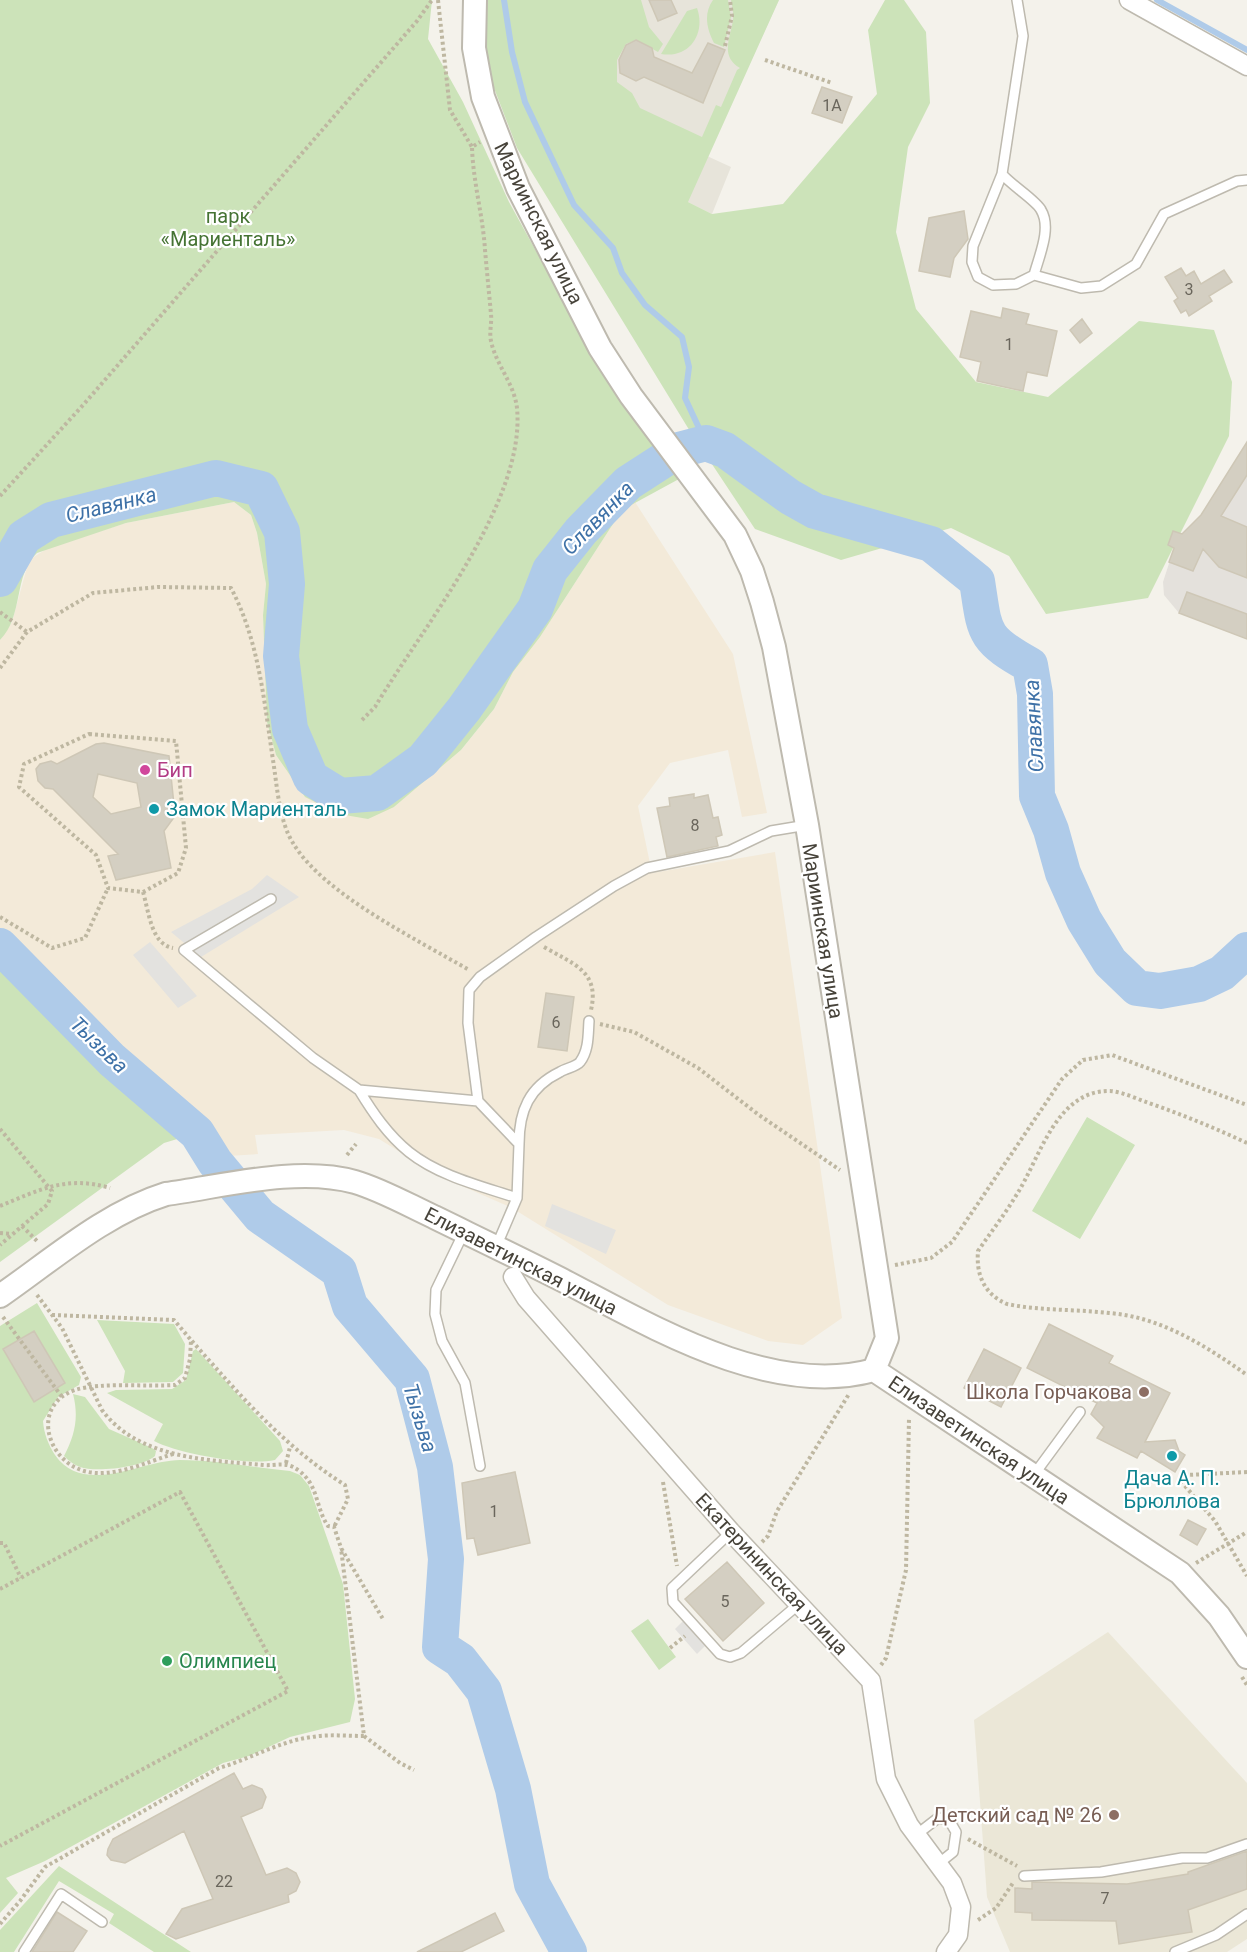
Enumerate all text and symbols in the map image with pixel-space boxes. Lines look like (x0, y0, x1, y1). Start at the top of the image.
house number: 1А (822, 96, 842, 115)
street label: Мариинская улица (489, 138, 589, 308)
park label: парк «Мариенталь» (161, 204, 295, 251)
house number: 3 (1185, 280, 1194, 299)
house number: 1 (1005, 335, 1014, 354)
water label: Славянка (557, 476, 639, 560)
water label: Славянка (63, 482, 159, 528)
water label: Славянка (1020, 679, 1048, 773)
place label: Бип (157, 758, 193, 782)
marker: Бип (138, 763, 152, 777)
place label: Замок Мариенталь (166, 797, 347, 821)
marker: Замок Мариенталь (147, 802, 161, 816)
house number: 8 (691, 816, 700, 835)
street label: Мариинская улица (797, 842, 849, 1020)
water label: Тызьва (65, 1012, 133, 1078)
house number: 6 (552, 1013, 561, 1032)
street label: Елизаветинская улица (421, 1202, 621, 1320)
street label: Елизаветинская улица (884, 1370, 1074, 1510)
place label: Школа Горчакова (966, 1380, 1132, 1404)
water label: Тызьва (398, 1381, 442, 1455)
marker: Школа Горчакова (1137, 1385, 1151, 1399)
marker: Дача А. П. Брюллова (1165, 1449, 1179, 1463)
place label: Дача А. П. Брюллова (1124, 1466, 1220, 1513)
street label: Екатерининская улица (691, 1488, 853, 1660)
house number: 1 (490, 1502, 499, 1521)
house number: 5 (721, 1592, 730, 1611)
place label: Олимпиец (179, 1649, 276, 1673)
marker: Олимпиец (160, 1654, 174, 1668)
place label: Детский сад № 26 (932, 1803, 1102, 1827)
marker: Детский сад № 26 (1107, 1808, 1121, 1822)
house number: 22 (215, 1872, 233, 1891)
house number: 7 (1101, 1889, 1110, 1908)

